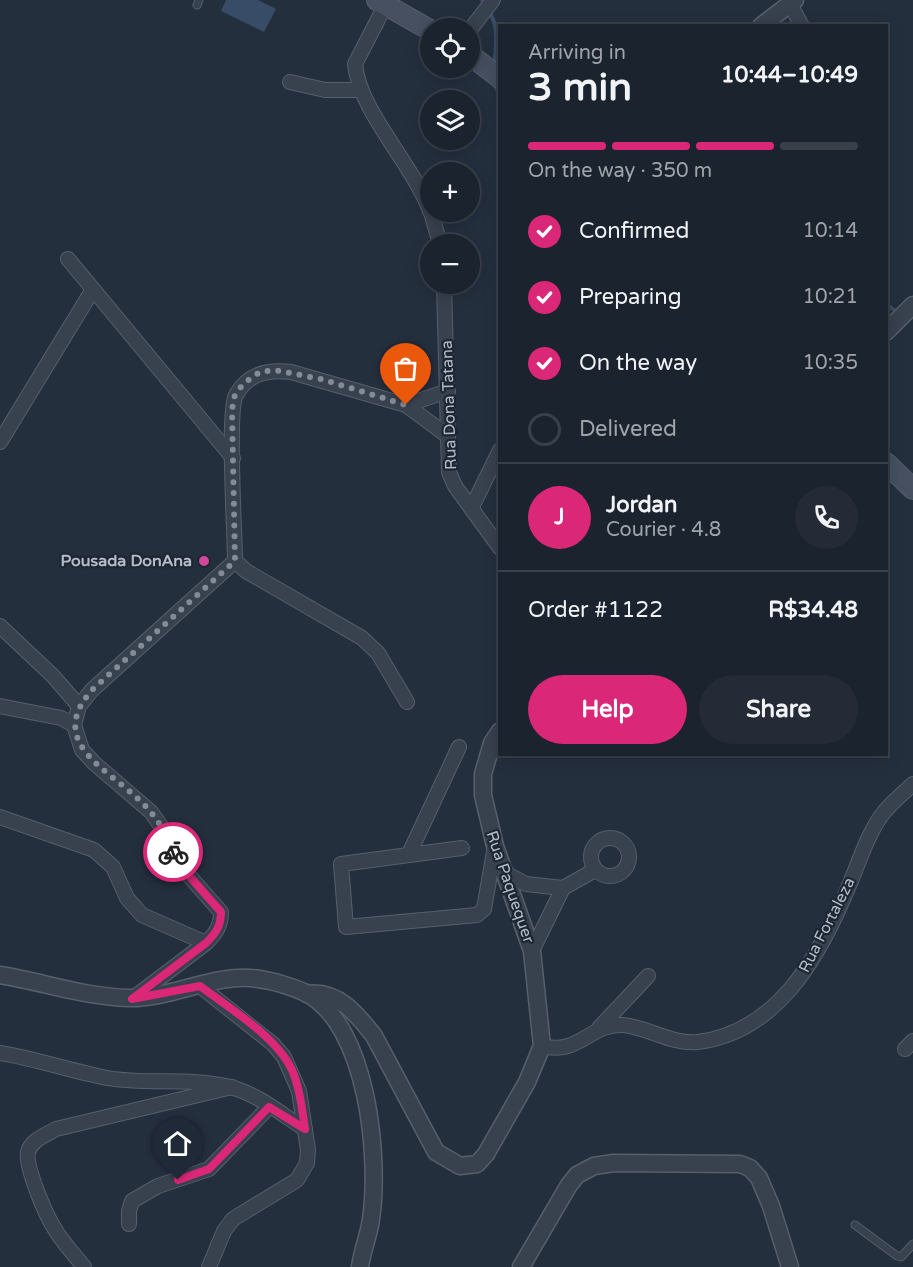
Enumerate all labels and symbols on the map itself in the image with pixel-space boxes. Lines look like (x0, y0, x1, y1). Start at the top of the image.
street label: Rua Dona Tatana (437, 340, 461, 470)
pin (380, 343, 431, 405)
place label: Pousada DonAna (61, 551, 192, 571)
marker: Pousada DonAna (197, 554, 211, 568)
courier (143, 822, 203, 882)
street label: Rua Paquequer (481, 828, 539, 947)
street label: Rua Fortaleza (794, 874, 860, 976)
pin (152, 1118, 203, 1180)

